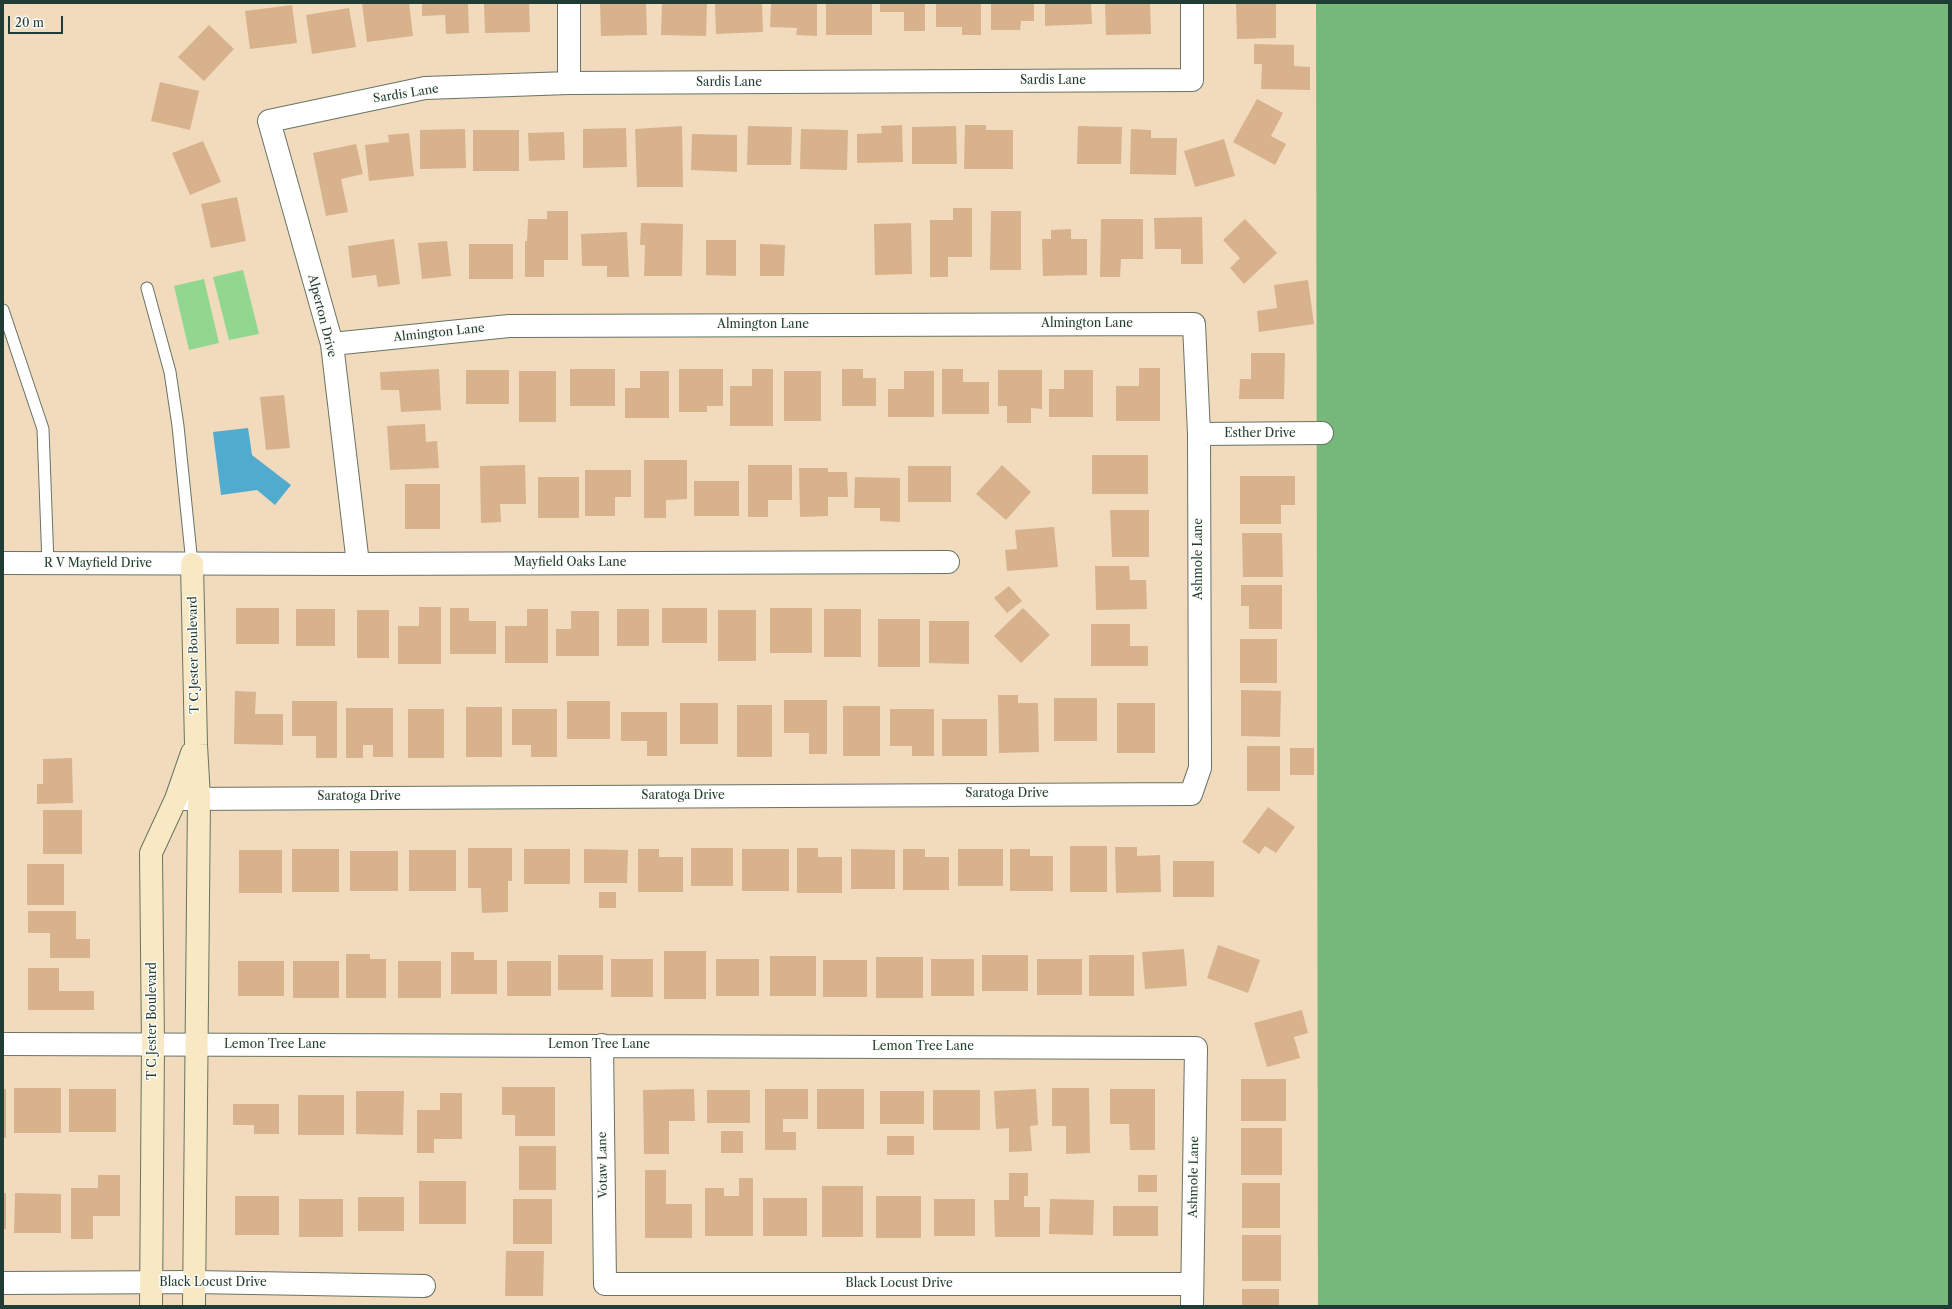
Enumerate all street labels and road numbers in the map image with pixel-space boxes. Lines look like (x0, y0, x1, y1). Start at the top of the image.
street label: Sardis Lane (1020, 74, 1086, 88)
street label: Sardis Lane (696, 76, 762, 90)
street label: Sardis Lane (372, 82, 440, 106)
street label: Alperton Drive (305, 273, 339, 359)
street label: Almington Lane (1041, 317, 1133, 331)
street label: Almington Lane (717, 318, 809, 332)
street label: Almington Lane (393, 321, 485, 345)
street label: Esther Drive (1224, 427, 1296, 441)
street label: Ashmole Lane (1192, 518, 1206, 600)
street label: Mayfield Oaks Lane (513, 556, 627, 570)
street label: R V Mayfield Drive (44, 557, 152, 571)
street label: T C Jester Boulevard (186, 596, 202, 714)
street label: Saratoga Drive (965, 787, 1049, 801)
street label: Saratoga Drive (641, 789, 725, 803)
street label: Saratoga Drive (317, 790, 401, 804)
street label: T C Jester Boulevard (146, 962, 160, 1080)
street label: Lemon Tree Lane (224, 1038, 326, 1052)
street label: Lemon Tree Lane (548, 1038, 650, 1052)
street label: Lemon Tree Lane (872, 1040, 974, 1054)
street label: Votaw Lane (595, 1131, 611, 1199)
street label: Ashmole Lane (1186, 1136, 1202, 1218)
street label: Black Locust Drive (159, 1276, 267, 1290)
street label: Black Locust Drive (845, 1277, 953, 1291)

